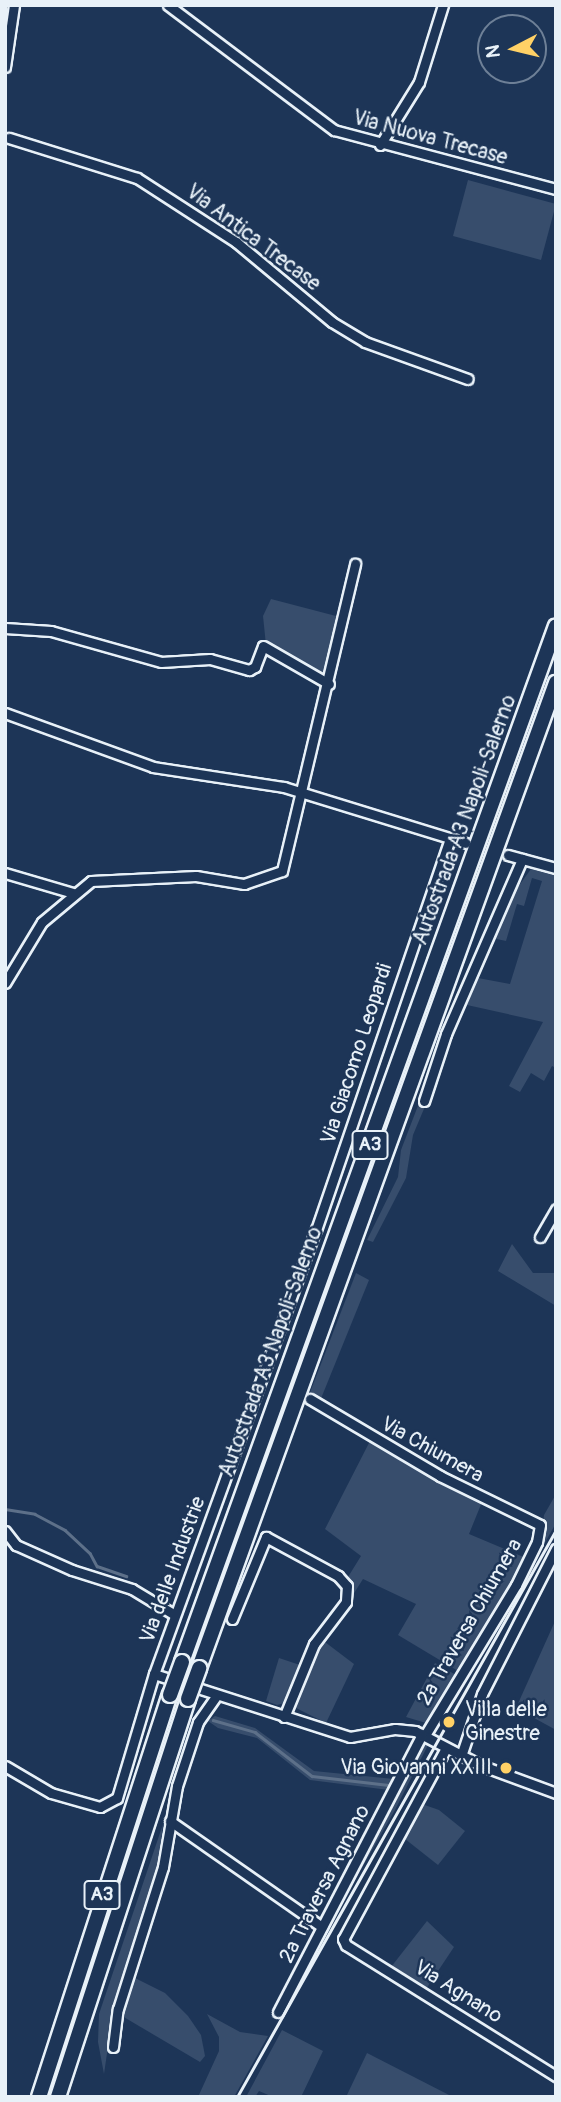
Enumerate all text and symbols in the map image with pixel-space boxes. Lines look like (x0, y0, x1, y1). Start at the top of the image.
north arrow (477, 14, 547, 84)
text: N (480, 43, 506, 59)
street label: Via Nuova Trecase (350, 105, 510, 171)
street label: Via Antica Trecase (181, 179, 325, 297)
street label: Autostrada A3 Napoli-Salerno (408, 692, 522, 948)
street label: Via Giacomo Leopardi (316, 961, 398, 1147)
road number: A3 (351, 1130, 389, 1161)
street label: Autostrada A3 Napoli-Salerno (214, 1224, 328, 1480)
street label: Via Chiumera (376, 1411, 488, 1489)
street label: Via delle Industrie (135, 1493, 211, 1647)
street label: 2ª Traversa Chiumera (412, 1534, 528, 1710)
place label: Villa delle Ginestre (465, 1697, 547, 1747)
marker: Villa delle Ginestre (439, 1712, 459, 1732)
place label: Via Giovanni XXIII (340, 1755, 492, 1781)
marker: Via Giovanni XXIII (498, 1760, 514, 1776)
street label: 2ª Traversa Agnano (274, 1801, 376, 1967)
road number: A3 (83, 1880, 121, 1910)
street label: Via Agnano (409, 1955, 507, 2029)

